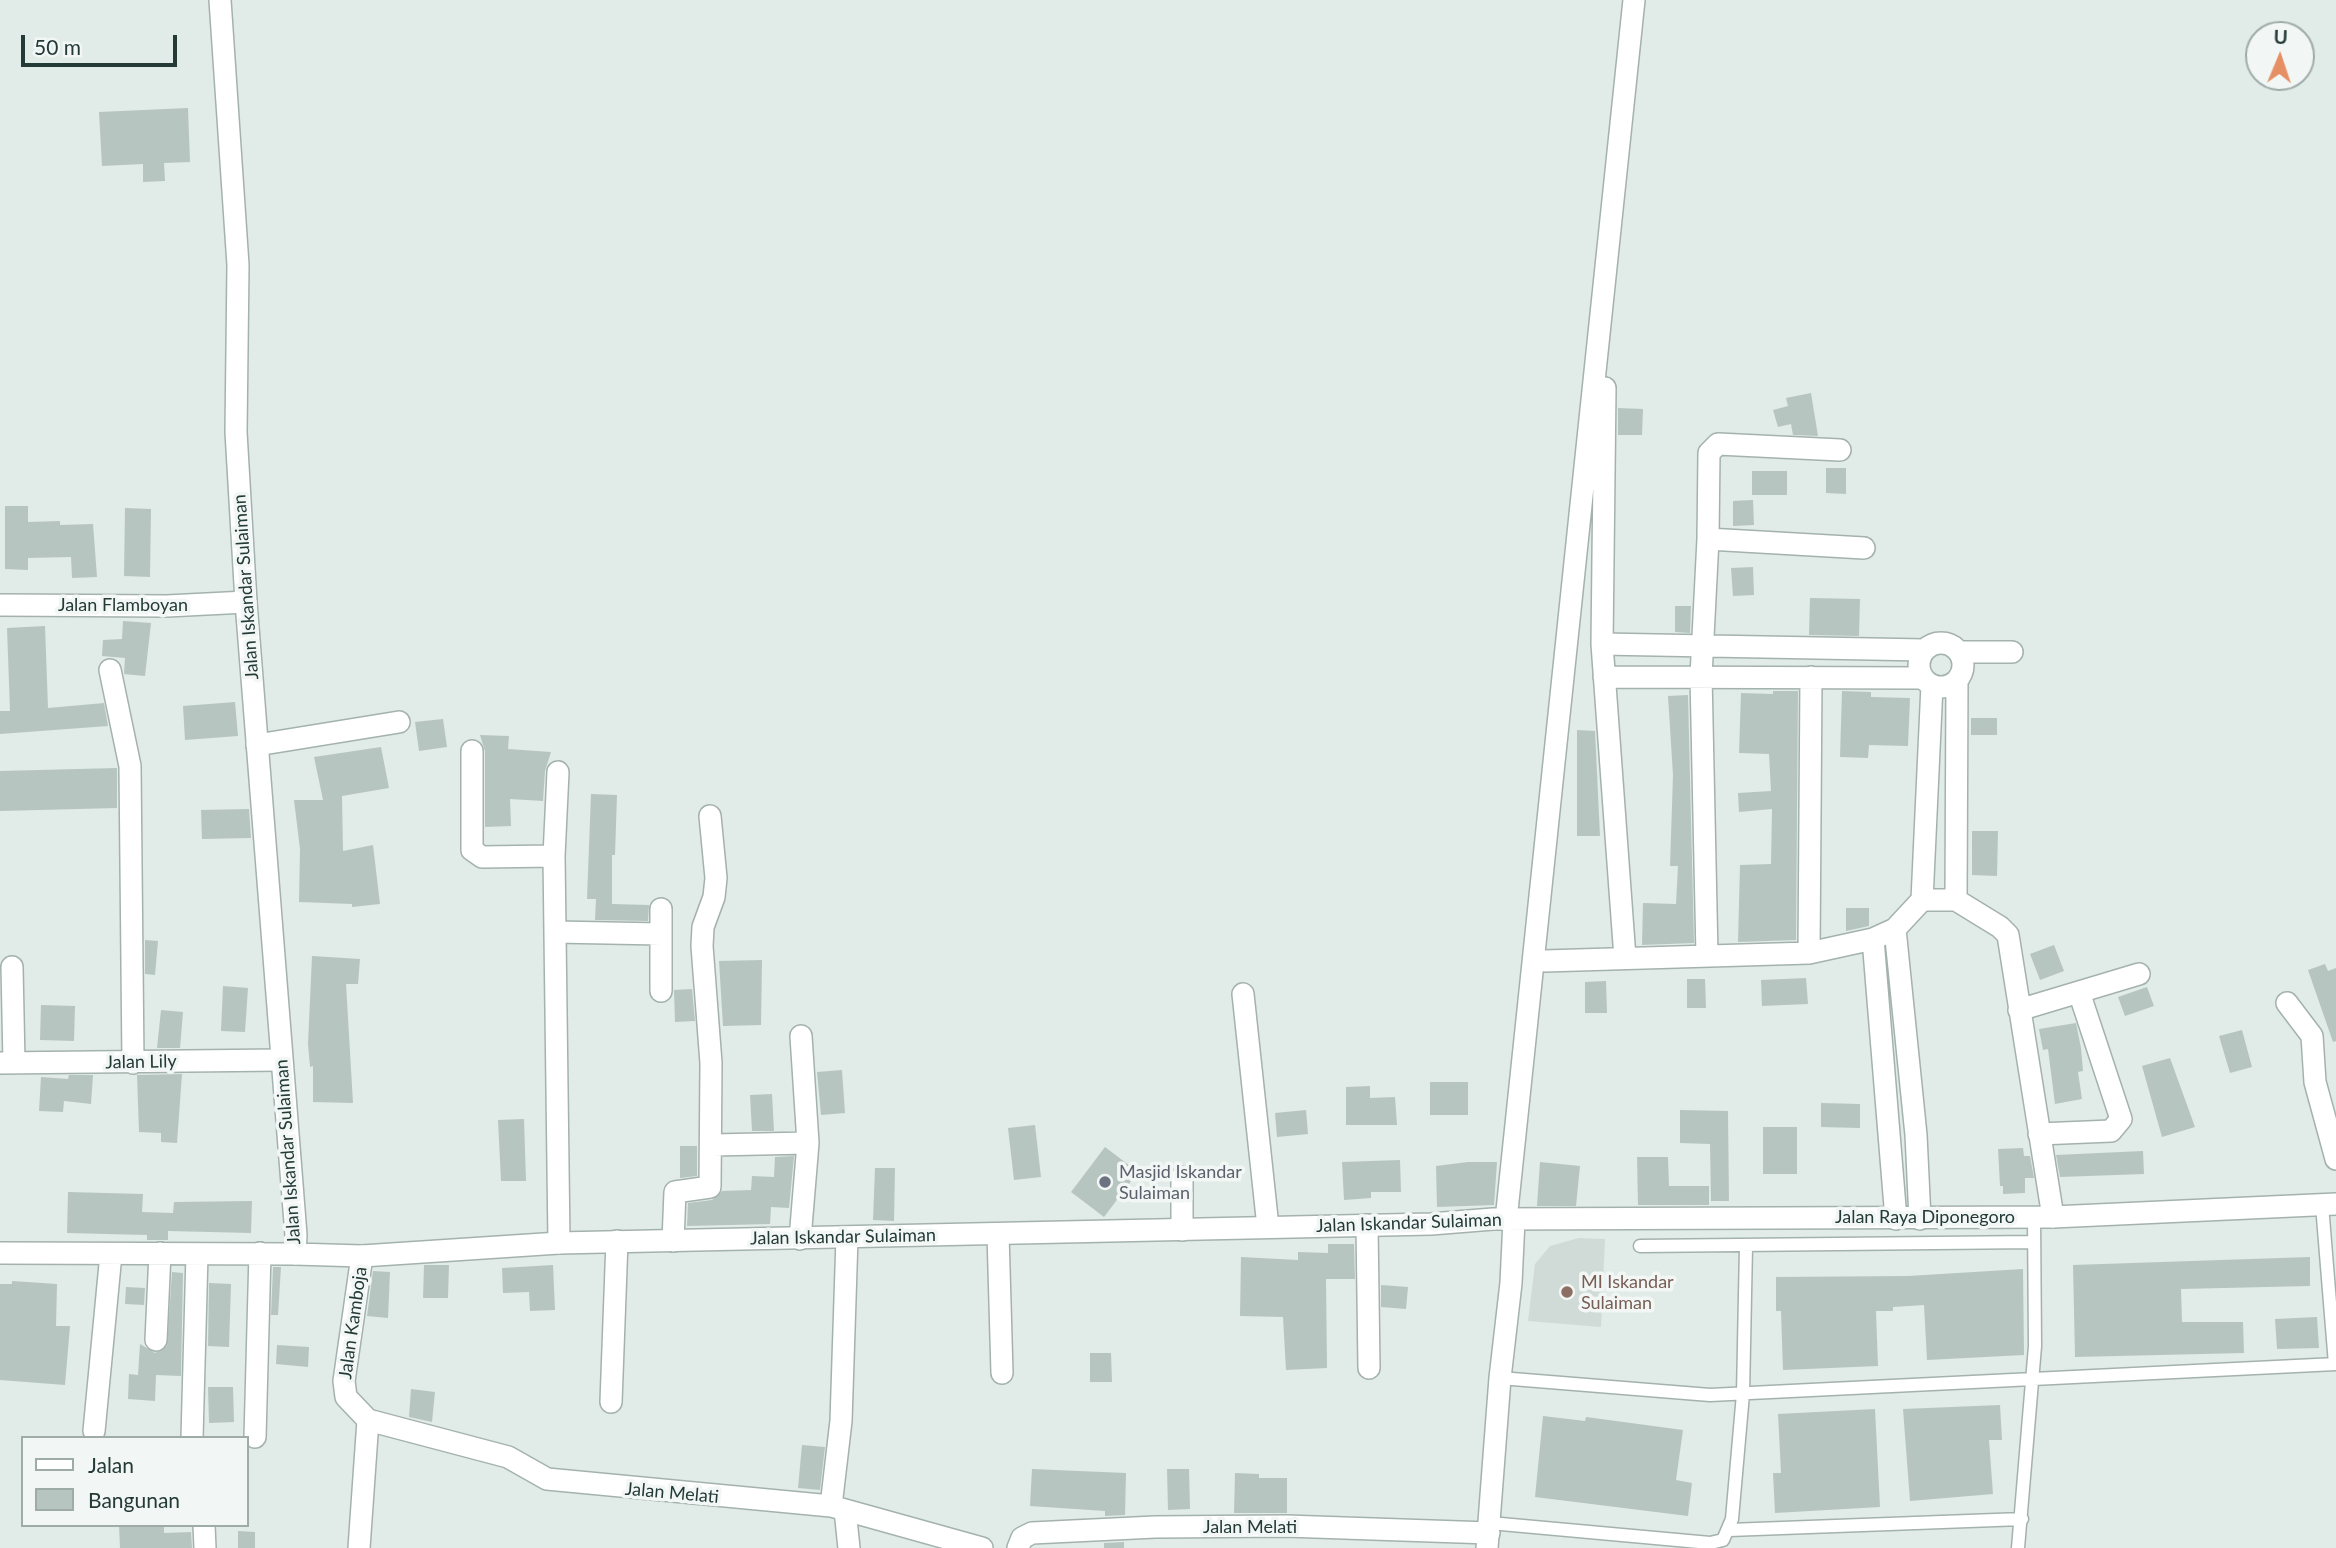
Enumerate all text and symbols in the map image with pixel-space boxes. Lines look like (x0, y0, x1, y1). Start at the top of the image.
scale bar (24, 21, 180, 65)
north arrow (2245, 21, 2315, 91)
text: U (2273, 25, 2288, 48)
text: 50 m (34, 34, 81, 59)
street label: Jalan Iskandar Sulaiman (229, 494, 263, 680)
street label: Jalan Flamboyan (58, 594, 188, 616)
street label: Jalan Lily (105, 1051, 177, 1073)
street label: Jalan Iskandar Sulaiman (271, 1059, 305, 1245)
place label: Masjid Iskandar Sulaiman (1119, 1161, 1242, 1204)
marker: Masjid Iskandar Sulaiman (1097, 1174, 1113, 1190)
street label: Jalan Raya Diponegoro (1835, 1206, 2015, 1228)
street label: Jalan Iskandar Sulaiman (1316, 1209, 1502, 1237)
street label: Jalan Iskandar Sulaiman (750, 1225, 936, 1249)
street label: Jalan Kamboja (334, 1265, 372, 1381)
place label: MI Iskandar Sulaiman (1581, 1271, 1674, 1314)
marker: MI Iskandar Sulaiman (1559, 1284, 1575, 1300)
legend (21, 1436, 248, 1527)
text: Jalan (88, 1452, 134, 1477)
street label: Jalan Melati (624, 1478, 720, 1508)
text: Bangunan (88, 1487, 180, 1512)
street label: Jalan Melati (1203, 1516, 1297, 1538)

